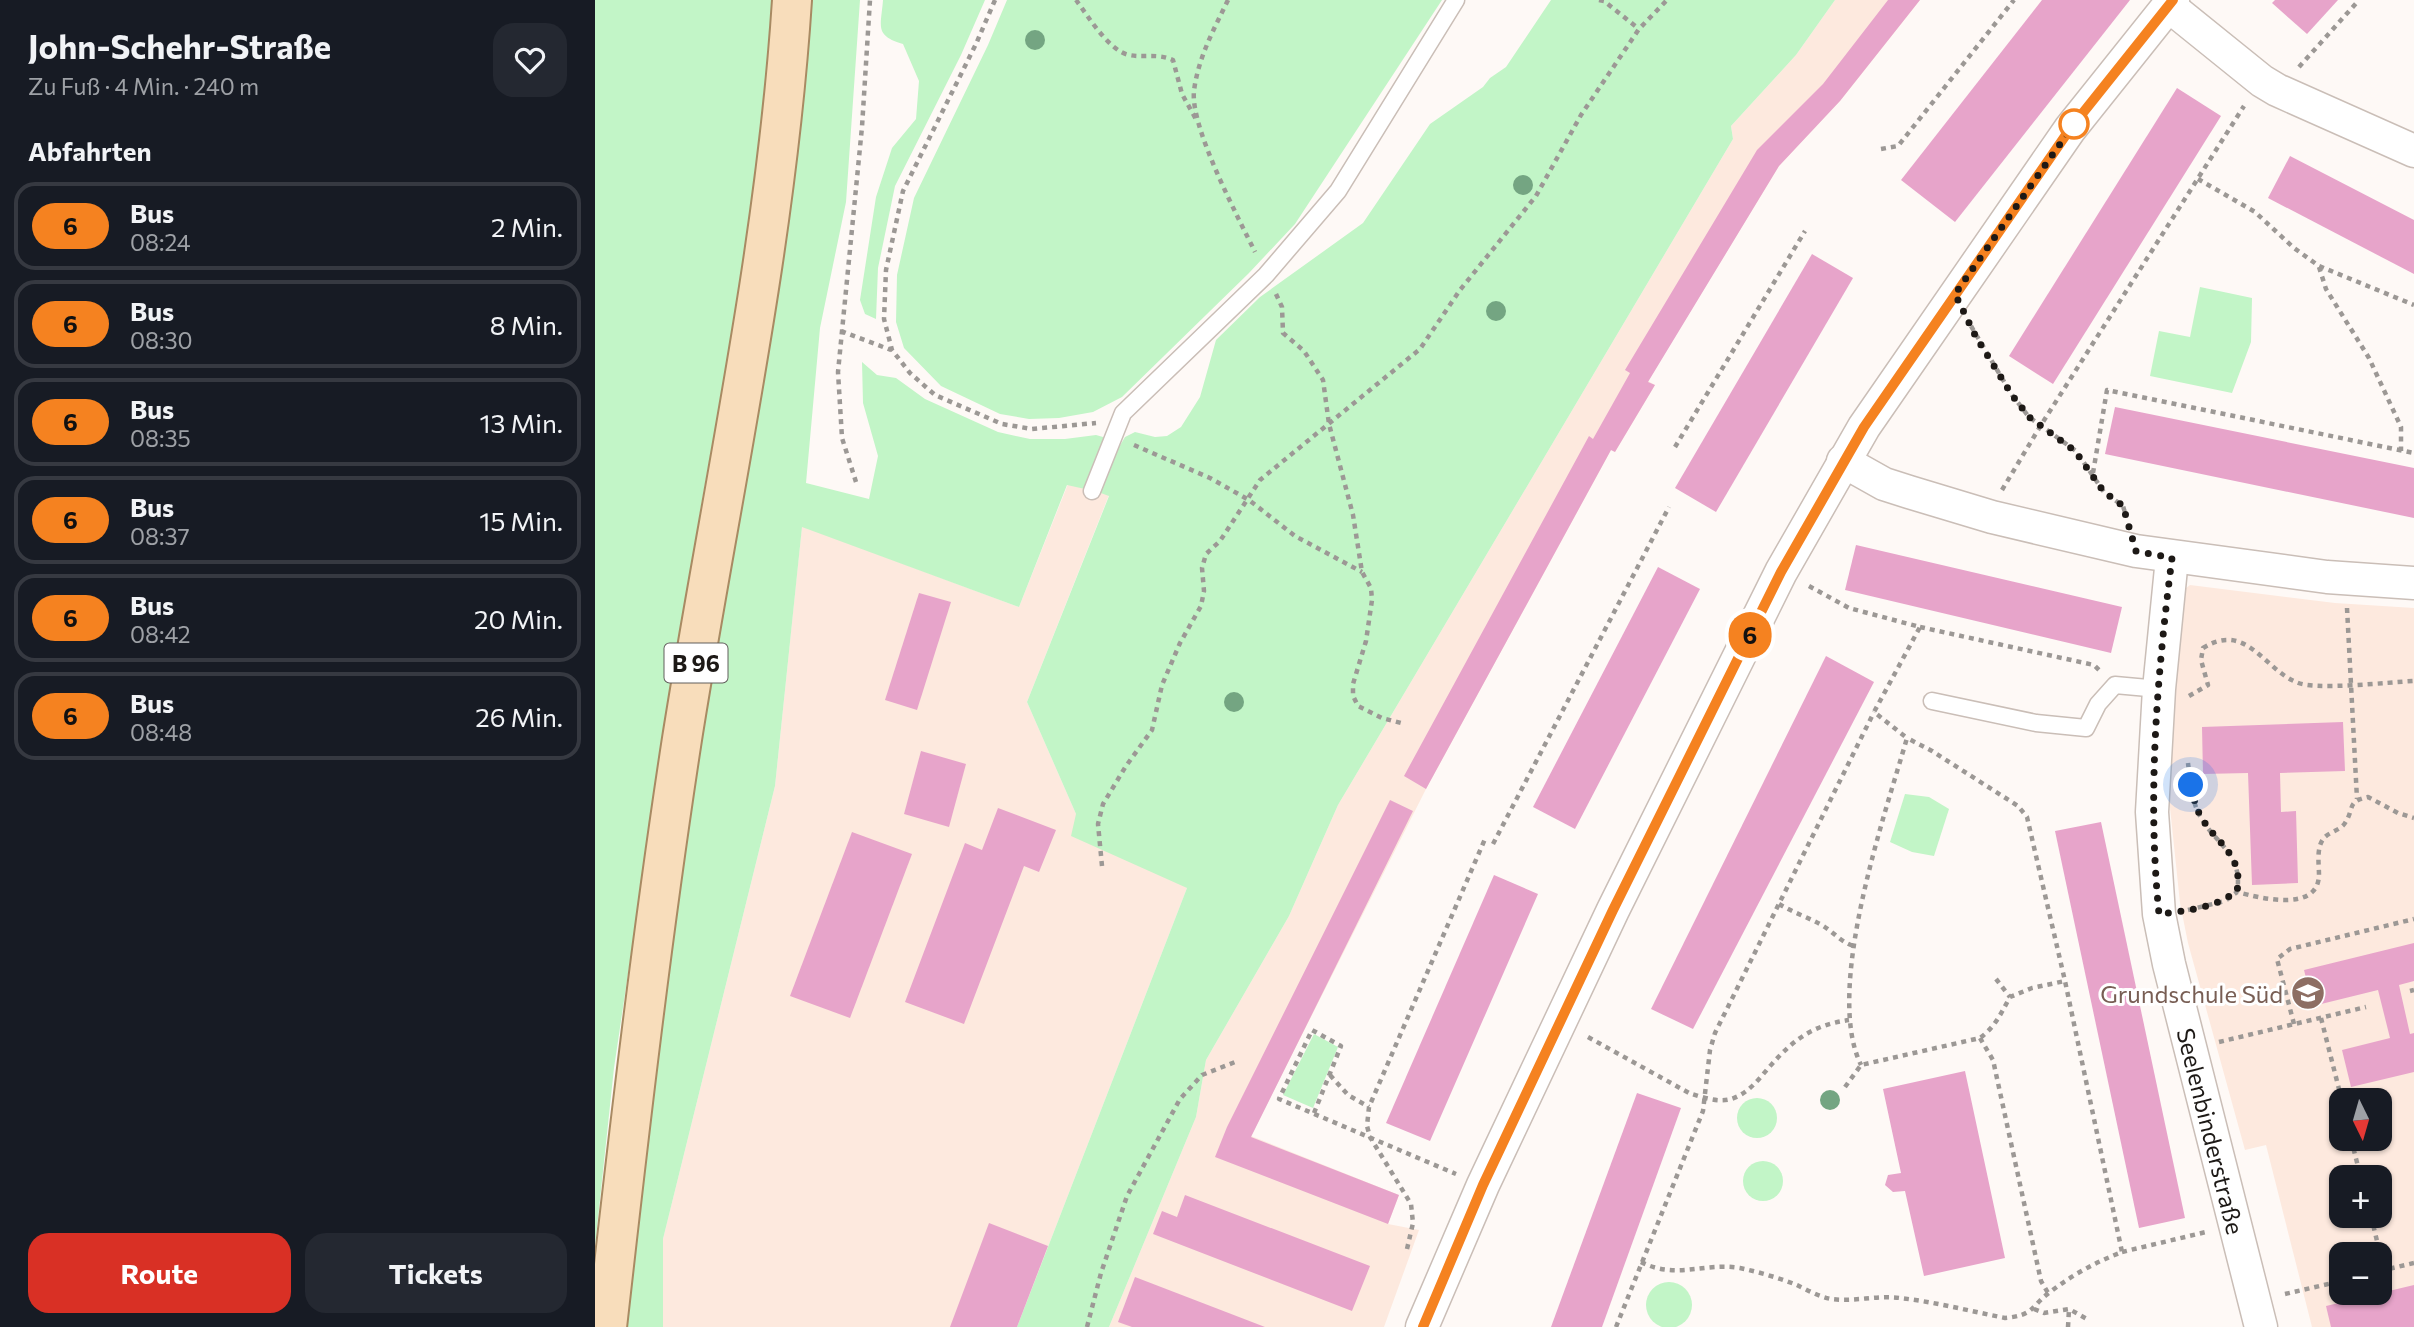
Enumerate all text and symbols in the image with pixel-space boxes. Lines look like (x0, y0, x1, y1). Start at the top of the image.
button: heart (493, 23, 567, 97)
text: John-Schehr-Straße (28, 25, 331, 66)
text: Zu Fuß · 4 Min. · 240 m (28, 72, 259, 100)
unlabelled marker (2059, 109, 2089, 139)
text: Abfahrten (28, 135, 151, 166)
text: Bus (130, 197, 174, 228)
text: 6 (63, 211, 78, 240)
text: 2 Min. (491, 211, 563, 242)
text: 08:24 (130, 228, 191, 256)
text: Bus (130, 295, 174, 326)
text: 6 (63, 309, 78, 338)
text: 8 Min. (490, 309, 563, 340)
text: 08:30 (130, 326, 193, 354)
text: Bus (130, 393, 174, 424)
text: 6 (63, 407, 78, 436)
text: 13 Min. (479, 407, 563, 438)
text: 08:35 (130, 424, 191, 452)
text: Bus (130, 491, 174, 522)
text: 6 (63, 505, 78, 534)
text: 15 Min. (479, 505, 563, 536)
text: 08:37 (130, 522, 190, 550)
text: Bus (130, 589, 174, 620)
text: 6 (63, 603, 78, 632)
text: 20 Min. (474, 603, 563, 634)
line badge: 6 (1727, 612, 1773, 658)
text: 08:42 (130, 620, 191, 648)
text: 6 (1743, 620, 1757, 649)
road number: B 96 (665, 643, 727, 682)
text: Bus (130, 687, 174, 718)
text: 6 (63, 701, 78, 730)
text: 26 Min. (475, 701, 563, 732)
text: 08:48 (130, 718, 192, 746)
your location (2173, 767, 2208, 802)
school or university icon: Grundschule Süd (2289, 974, 2327, 1012)
place label: Grundschule Süd (2100, 979, 2283, 1008)
street label: Seelenbinderstraße (2171, 1025, 2251, 1237)
north arrow (2329, 1088, 2392, 1152)
map controls (2329, 1088, 2392, 1305)
button: + (2329, 1165, 2392, 1228)
button: Route (28, 1233, 291, 1313)
button: Tickets (305, 1233, 567, 1313)
button: − (2329, 1242, 2392, 1305)

